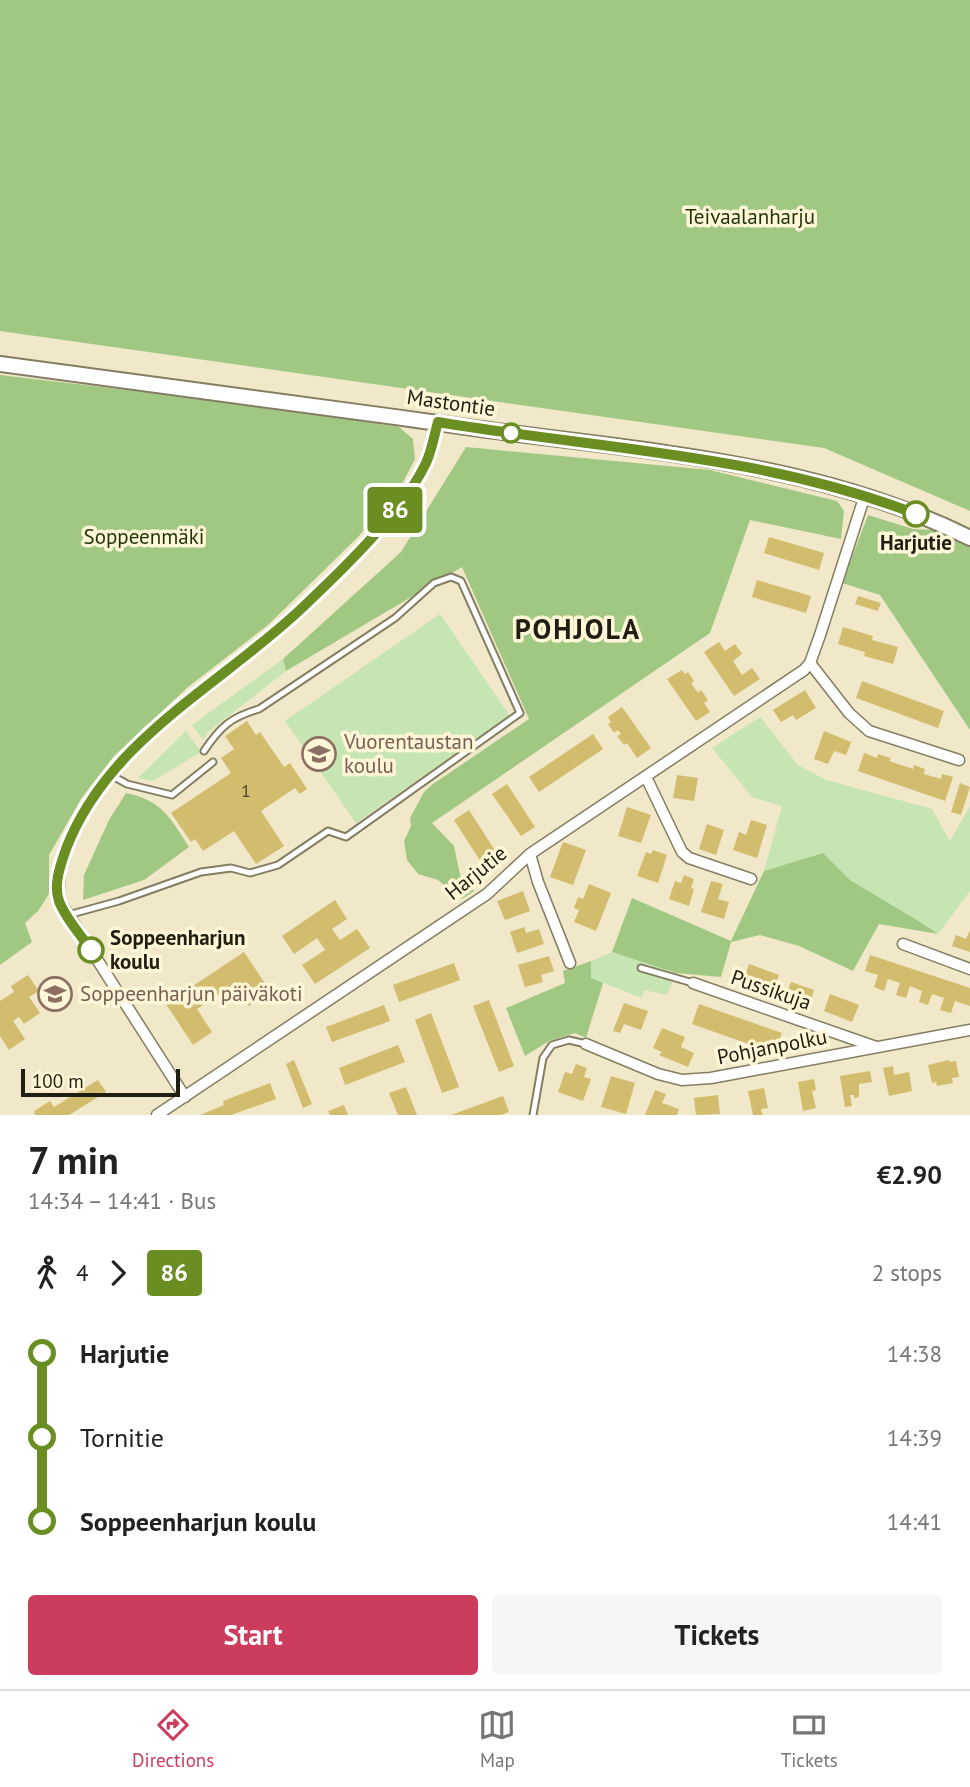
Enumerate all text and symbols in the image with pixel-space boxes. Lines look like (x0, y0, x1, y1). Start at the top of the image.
park label: Teivaalanharju (685, 203, 815, 230)
street label: Mastontie (405, 383, 497, 422)
unlabelled marker (501, 423, 521, 443)
line badge: 86 (364, 487, 426, 533)
text: 86 (381, 494, 409, 525)
marker: Harjutie (903, 501, 929, 527)
park label: Soppeenmäki (84, 523, 204, 550)
place label: Harjutie (880, 529, 952, 556)
district label: POHJOLA (515, 610, 641, 647)
place label: Vuorentaustan koulu (343, 728, 473, 779)
school or university icon: Vuorentaustan koulu (300, 735, 338, 773)
house number: 1 (241, 779, 251, 802)
street label: Harjutie (439, 839, 512, 906)
place label: Soppeenharjun koulu (110, 924, 245, 975)
marker: Soppeenharjun koulu (78, 937, 104, 963)
street label: Pussikuja (728, 963, 815, 1016)
school or university icon: Soppeenharjun päiväkoti (36, 975, 74, 1013)
place label: Soppeenharjun päiväkoti (80, 980, 303, 1007)
street label: Pohjanpolku (715, 1023, 829, 1070)
scale bar (21, 1066, 180, 1098)
text: 100 m (32, 1069, 84, 1093)
text: 7 min (28, 1135, 119, 1184)
text: €2.90 (877, 1158, 942, 1191)
text: 14:34 – 14:41 · Bus (28, 1186, 216, 1215)
icon: walk (28, 1254, 66, 1292)
icon: forward (99, 1254, 137, 1292)
text: 86 (161, 1257, 188, 1288)
text: 4 (76, 1258, 89, 1287)
text: 2 stops (872, 1258, 942, 1287)
text: Harjutie (80, 1337, 169, 1370)
text: 14:38 (887, 1339, 942, 1368)
text: Tornitie (80, 1421, 164, 1454)
text: 14:39 (887, 1423, 942, 1452)
text: Soppeenharjun koulu (80, 1505, 316, 1538)
text: 14:41 (887, 1507, 942, 1536)
button: Start (28, 1595, 478, 1675)
button: Tickets (492, 1595, 942, 1675)
tab: Directions (132, 1706, 214, 1772)
tab: Map (478, 1706, 516, 1772)
tab: Tickets (781, 1706, 838, 1772)

